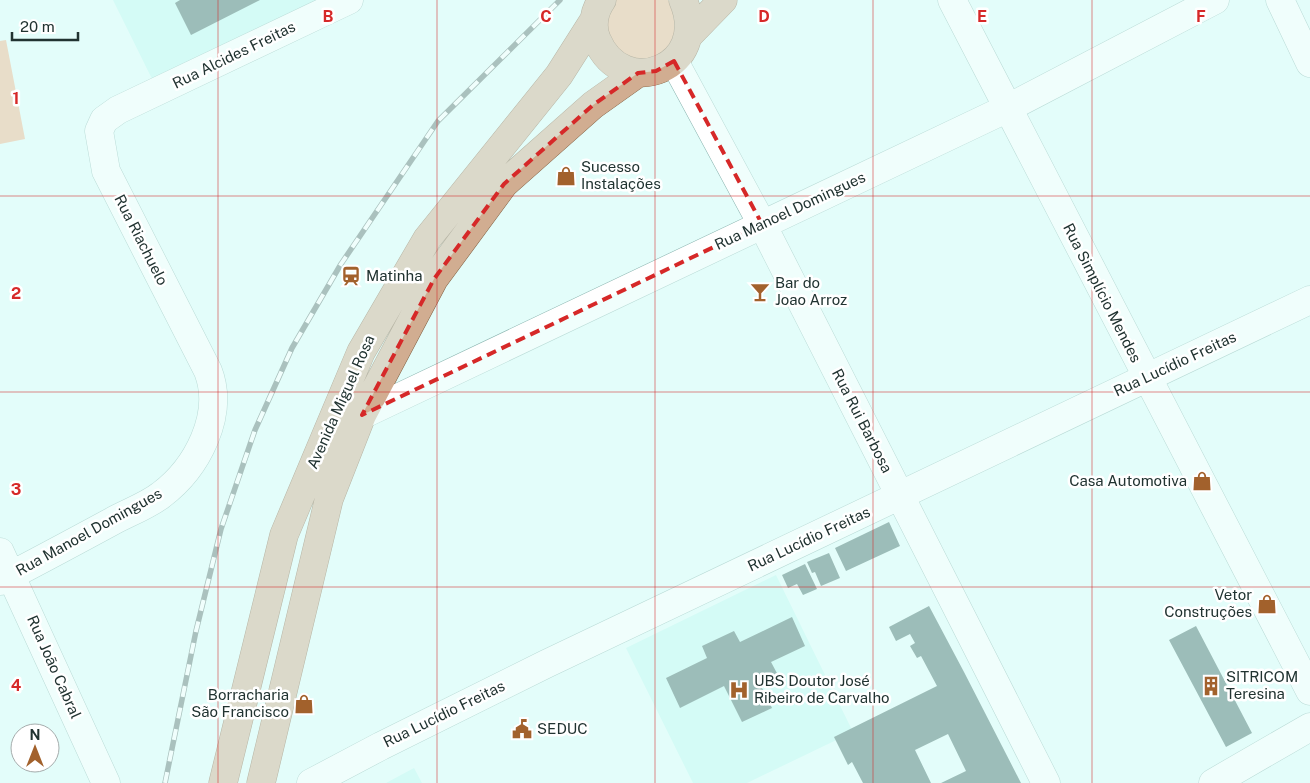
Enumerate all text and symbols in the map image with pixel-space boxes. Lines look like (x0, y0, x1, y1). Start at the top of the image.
text: B (323, 7, 334, 26)
text: C (540, 7, 552, 26)
text: D (758, 7, 770, 26)
text: E (977, 7, 987, 26)
text: F (1196, 7, 1206, 26)
scale bar (12, 10, 79, 42)
street label: Rua Alcides Freitas (170, 17, 298, 92)
text: 20 m (20, 18, 55, 35)
text: 1 (13, 89, 19, 108)
place label: Sucesso Instalações (581, 158, 661, 192)
shop icon: Sucesso Instalações (555, 165, 577, 187)
street label: Rua Manoel Domingues (712, 168, 868, 253)
street label: Rua Riachuelo (111, 192, 172, 288)
street label: Rua Simplício Mendes (1060, 220, 1145, 365)
station icon: Matinha (340, 265, 362, 287)
place label: Matinha (366, 267, 422, 284)
place label: Bar do Joao Arroz (775, 274, 847, 308)
bar icon: Bar do Joao Arroz (749, 281, 771, 303)
text: 2 (11, 284, 21, 303)
street label: Rua Lucídio Freitas (1111, 328, 1239, 399)
street label: Avenida Miguel Rosa (303, 332, 378, 471)
street label: Rua Rui Barbosa (829, 366, 896, 476)
shop icon: Casa Automotiva (1191, 470, 1213, 492)
place label: Casa Automotiva (1069, 472, 1187, 489)
text: 3 (11, 480, 21, 499)
street label: Rua Manoel Domingues (13, 484, 165, 579)
street label: Rua Lucídio Freitas (745, 503, 873, 574)
place label: Vetor Construções (1164, 586, 1252, 620)
shop icon: Vetor Construções (1256, 593, 1278, 615)
street label: Rua João Cabral (24, 613, 85, 721)
place label: SITRICOM Teresina (1226, 668, 1298, 702)
place label: UBS Doutor José Ribeiro de Carvalho (754, 672, 890, 706)
building icon: SITRICOM Teresina (1200, 675, 1222, 697)
text: 4 (11, 676, 22, 695)
street label: Rua Lucídio Freitas (380, 677, 507, 750)
hospital icon: UBS Doutor José Ribeiro de Carvalho (728, 679, 750, 701)
place label: Borracharia São Francisco (191, 686, 289, 720)
shop icon: Borracharia São Francisco (293, 693, 315, 715)
public building icon: SEDUC (511, 718, 533, 740)
place label: SEDUC (537, 720, 588, 737)
north arrow (10, 723, 60, 773)
text: N (30, 727, 40, 743)

